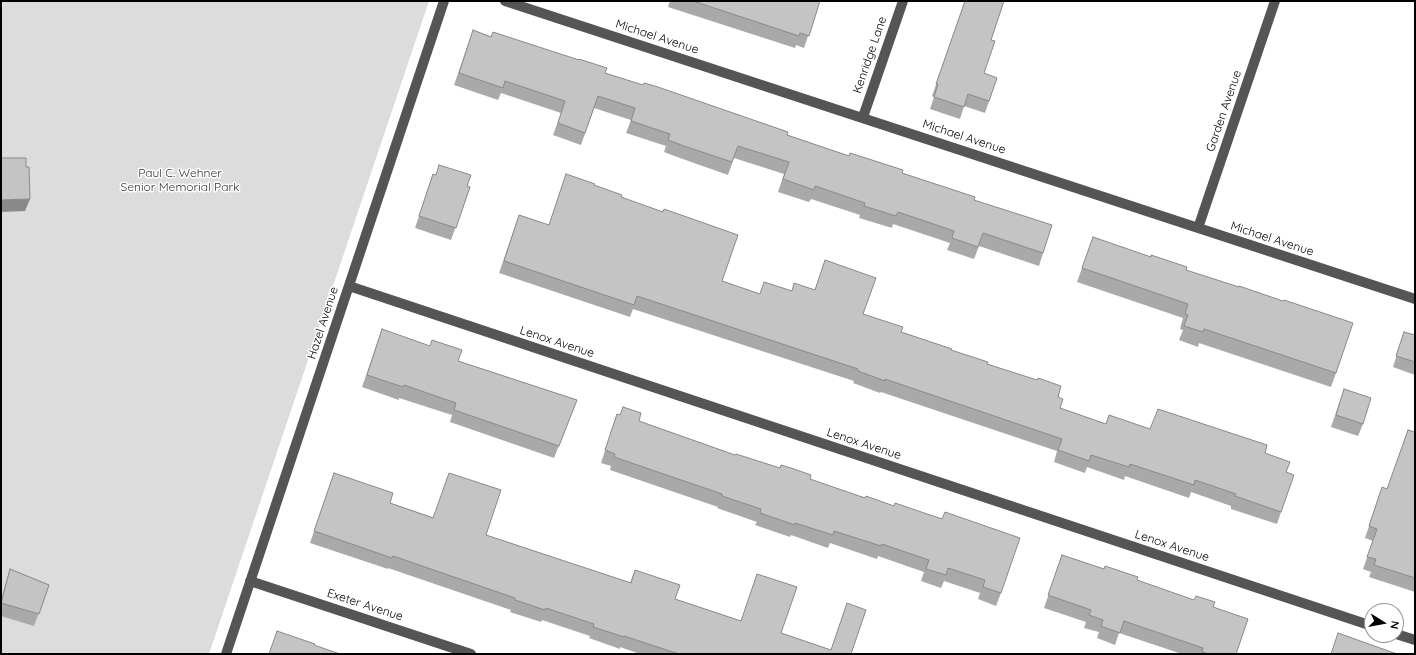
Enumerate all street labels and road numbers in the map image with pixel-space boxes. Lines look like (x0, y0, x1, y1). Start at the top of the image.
street label: Kenridge Lane (850, 15, 890, 95)
street label: Michael Avenue (614, 17, 700, 57)
street label: Garden Avenue (1203, 68, 1245, 154)
street label: Michael Avenue (921, 117, 1007, 157)
street label: Michael Avenue (1229, 219, 1315, 259)
street label: Hazel Avenue (305, 285, 341, 361)
street label: Lenox Avenue (518, 323, 596, 361)
street label: Lenox Avenue (825, 425, 903, 463)
street label: Lenox Avenue (1133, 527, 1211, 565)
street label: Exeter Avenue (325, 586, 405, 624)

